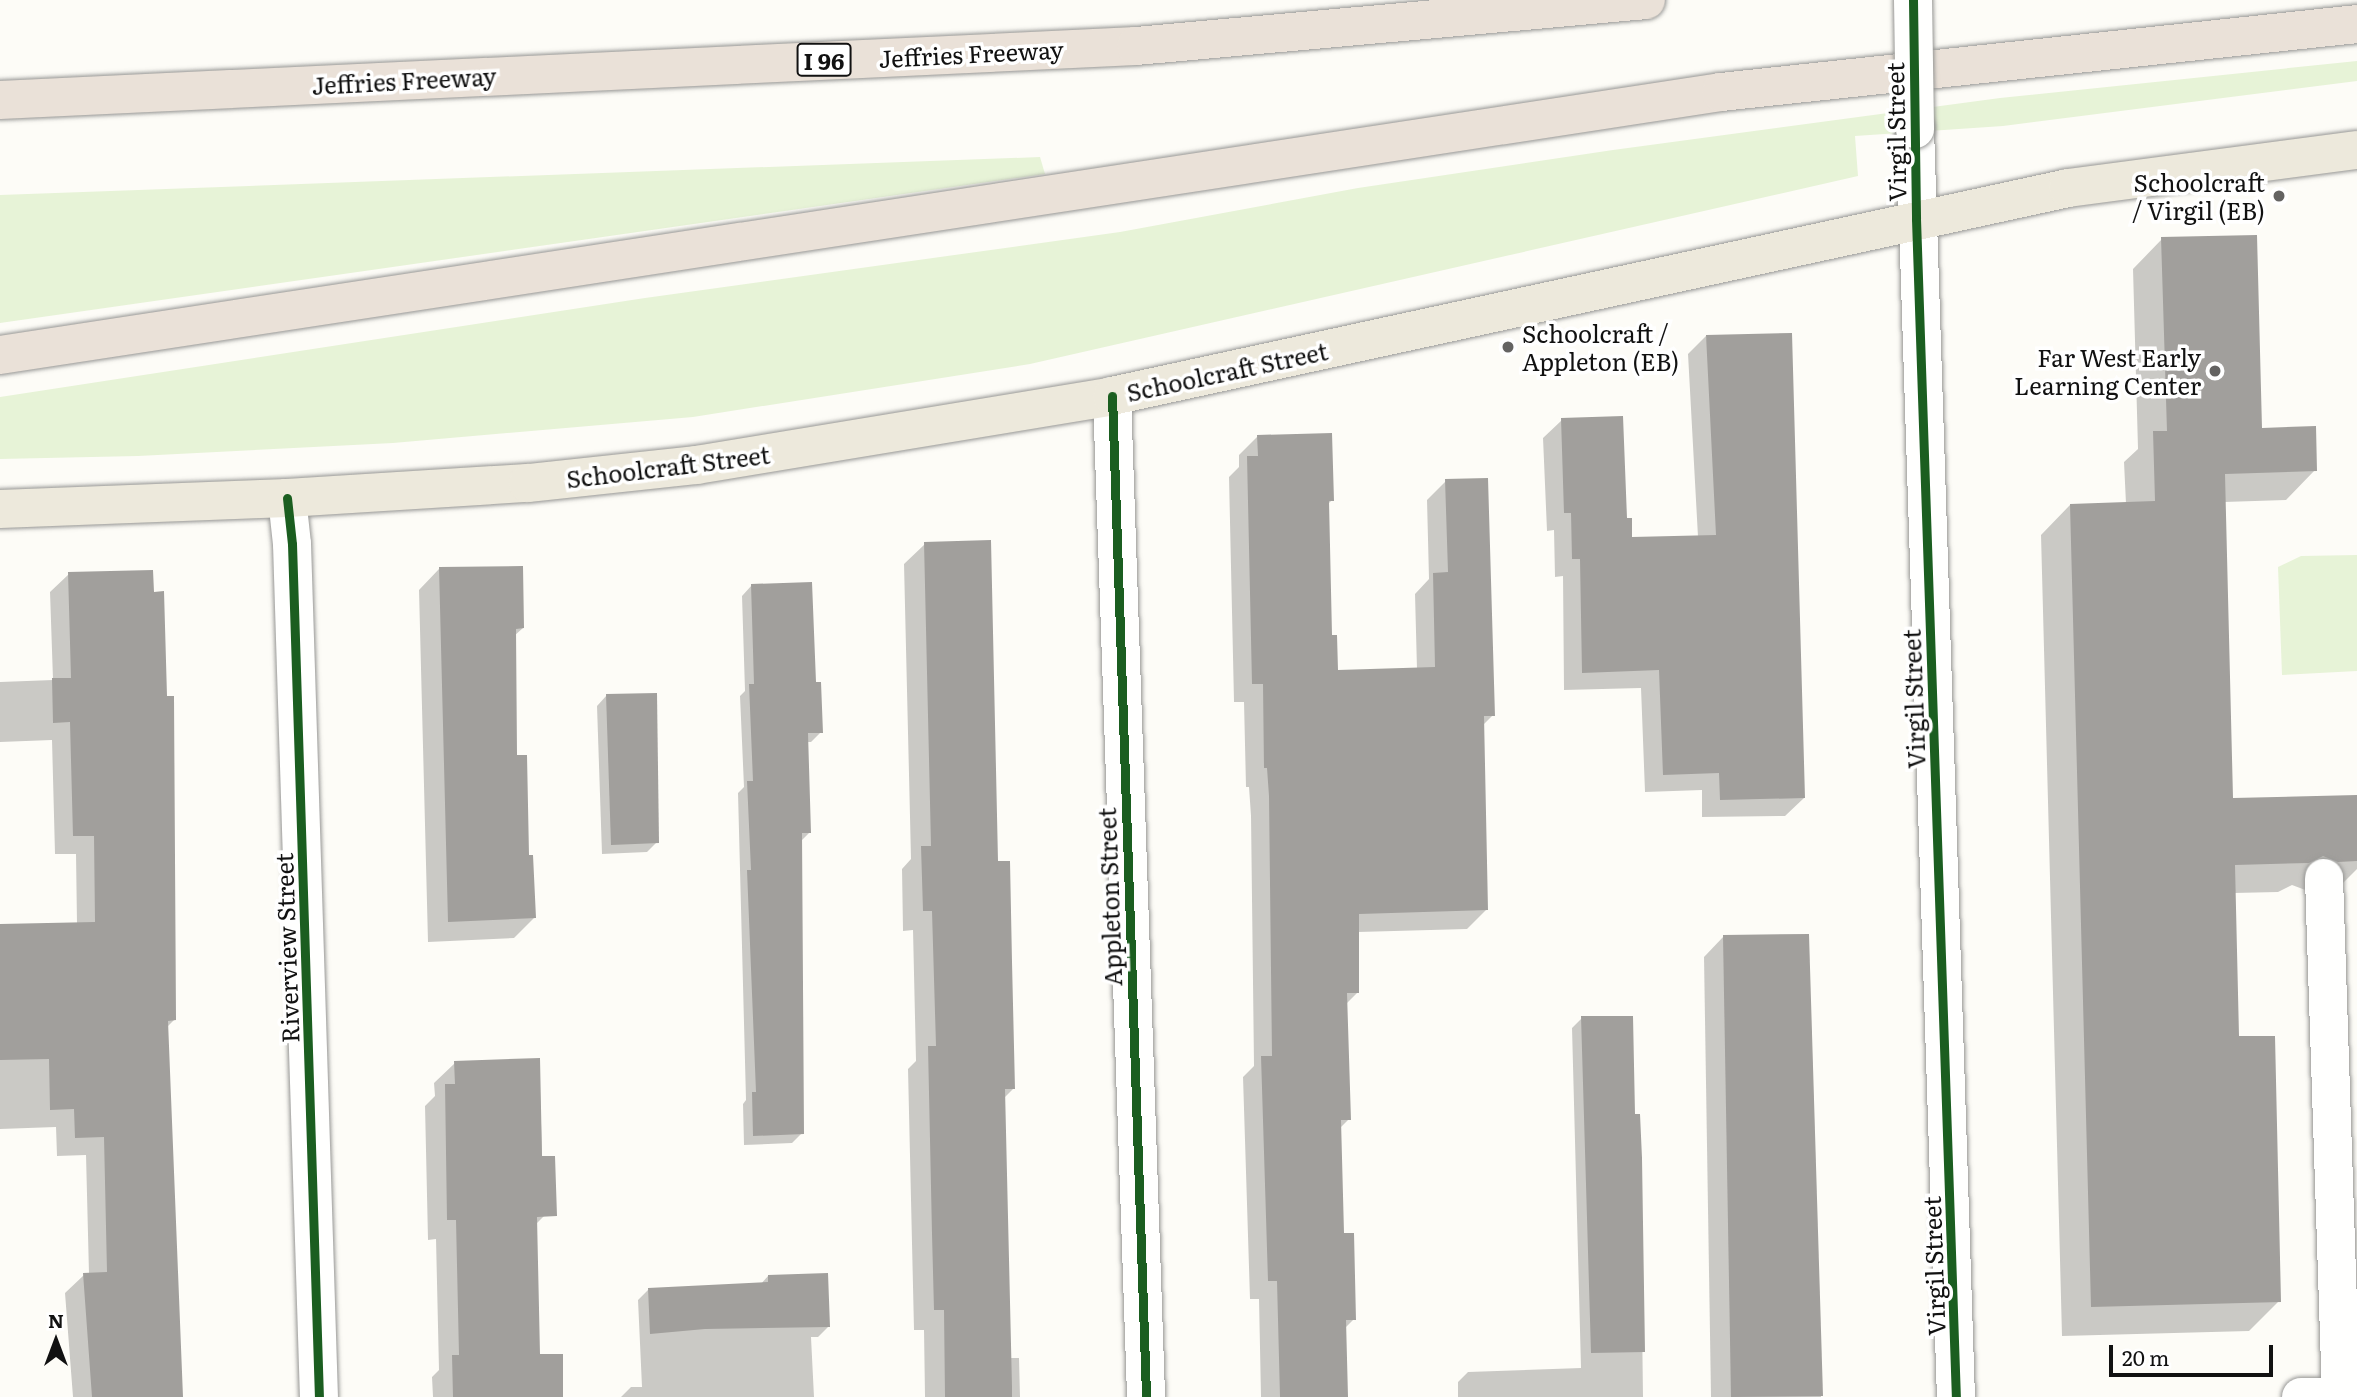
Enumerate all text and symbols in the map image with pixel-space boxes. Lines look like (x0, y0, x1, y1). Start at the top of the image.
street label: Jeffries Freeway (878, 34, 1064, 72)
road number: I 96 (796, 40, 852, 80)
street label: Jeffries Freeway (311, 61, 497, 99)
street label: Virgil Street (1879, 62, 1911, 202)
place label: Schoolcraft / Virgil (EB) (2132, 168, 2265, 224)
marker: Schoolcraft / Virgil (EB) (2271, 188, 2287, 204)
place label: Schoolcraft / Appleton (EB) (1522, 319, 1679, 375)
street label: Schoolcraft Street (1124, 336, 1330, 406)
marker: Schoolcraft / Appleton (EB) (1500, 339, 1516, 355)
place label: Far West Early Learning Center (2014, 343, 2201, 399)
marker: Far West Early Learning Center (2207, 363, 2223, 379)
street label: Schoolcraft Street (565, 439, 771, 493)
street label: Virgil Street (1896, 629, 1930, 769)
street label: Appleton Street (1091, 807, 1127, 987)
street label: Riverview Street (268, 852, 304, 1044)
street label: Virgil Street (1916, 1196, 1950, 1336)
north arrow (21, 1306, 91, 1376)
text: N (48, 1306, 64, 1334)
scale bar (2112, 1330, 2276, 1374)
text: 20 m (2122, 1341, 2169, 1372)

